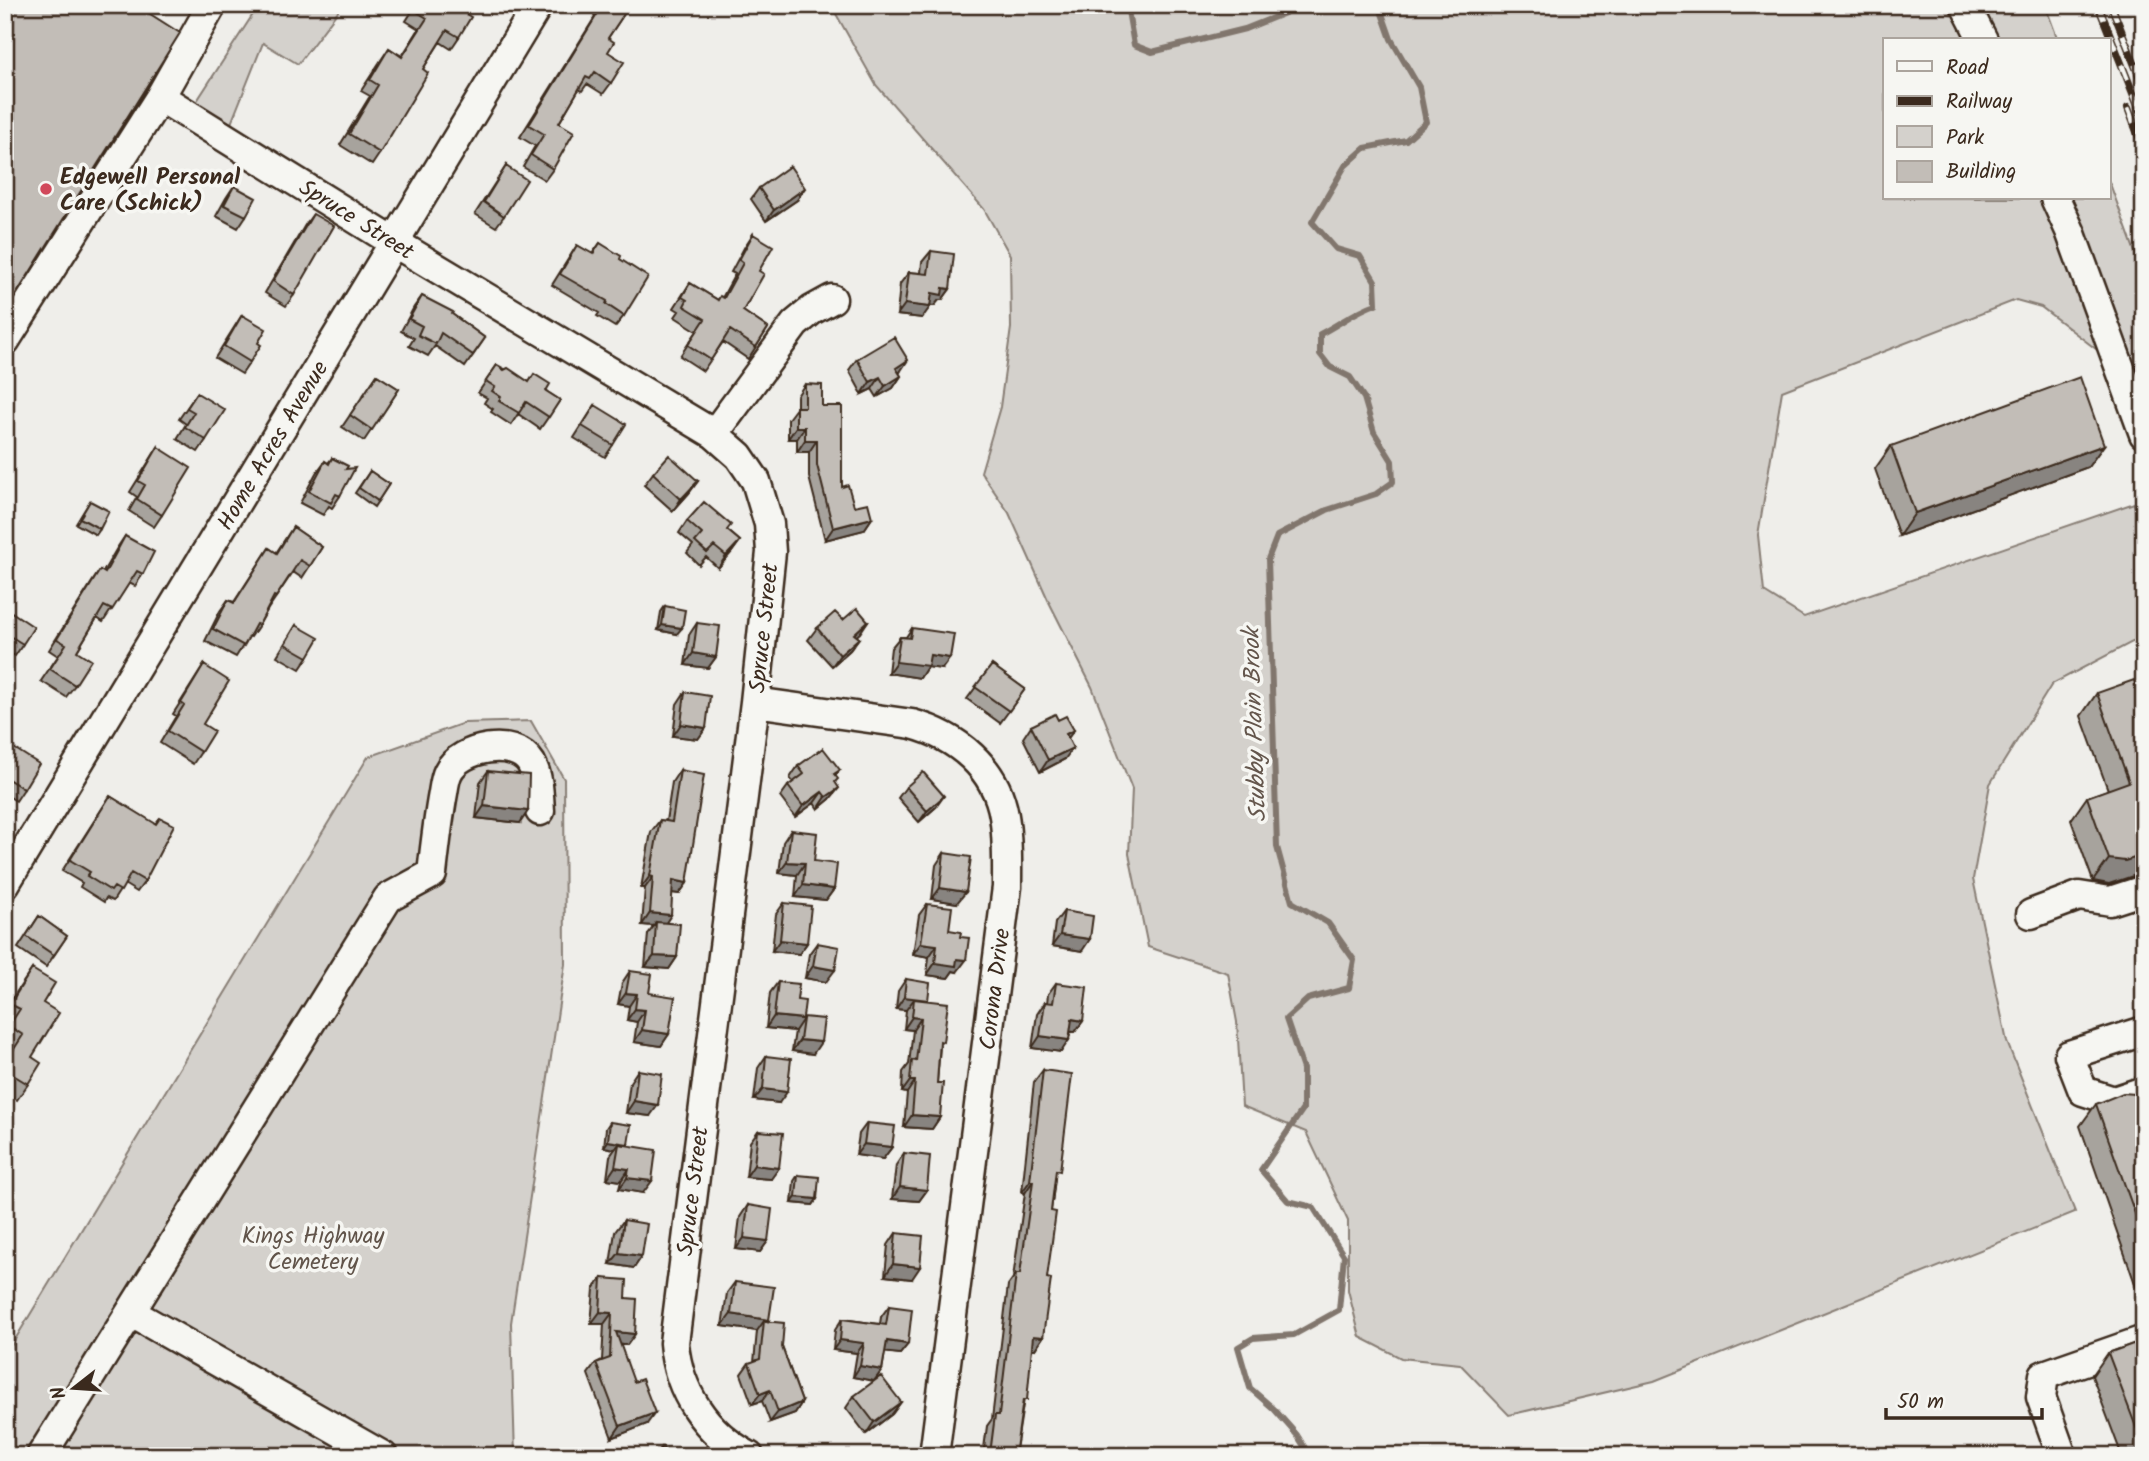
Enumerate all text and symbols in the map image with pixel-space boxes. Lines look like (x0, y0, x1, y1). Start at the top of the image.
legend (1883, 38, 2110, 200)
text: Road (1946, 52, 1989, 85)
text: Railway (1946, 86, 2012, 119)
text: Park (1946, 122, 1984, 155)
text: Building (1946, 156, 2016, 189)
place label: Edgewell Personal Care (Schick) (60, 160, 241, 222)
street label: Spruce Street (291, 171, 422, 271)
marker: Edgewell Personal Care (Schick) (38, 181, 54, 197)
street label: Home Acres Avenue (209, 354, 339, 538)
street label: Spruce Street (740, 561, 790, 695)
water label: Stubby Plain Brook (1232, 623, 1278, 823)
street label: Corona Drive (971, 926, 1021, 1052)
street label: Spruce Street (668, 1123, 720, 1258)
park label: Kings Highway Cemetery (242, 1219, 384, 1281)
north arrow (38, 1352, 108, 1422)
scale bar (1886, 1377, 2042, 1421)
text: N (44, 1382, 76, 1403)
text: 50 m (1897, 1386, 1944, 1419)

